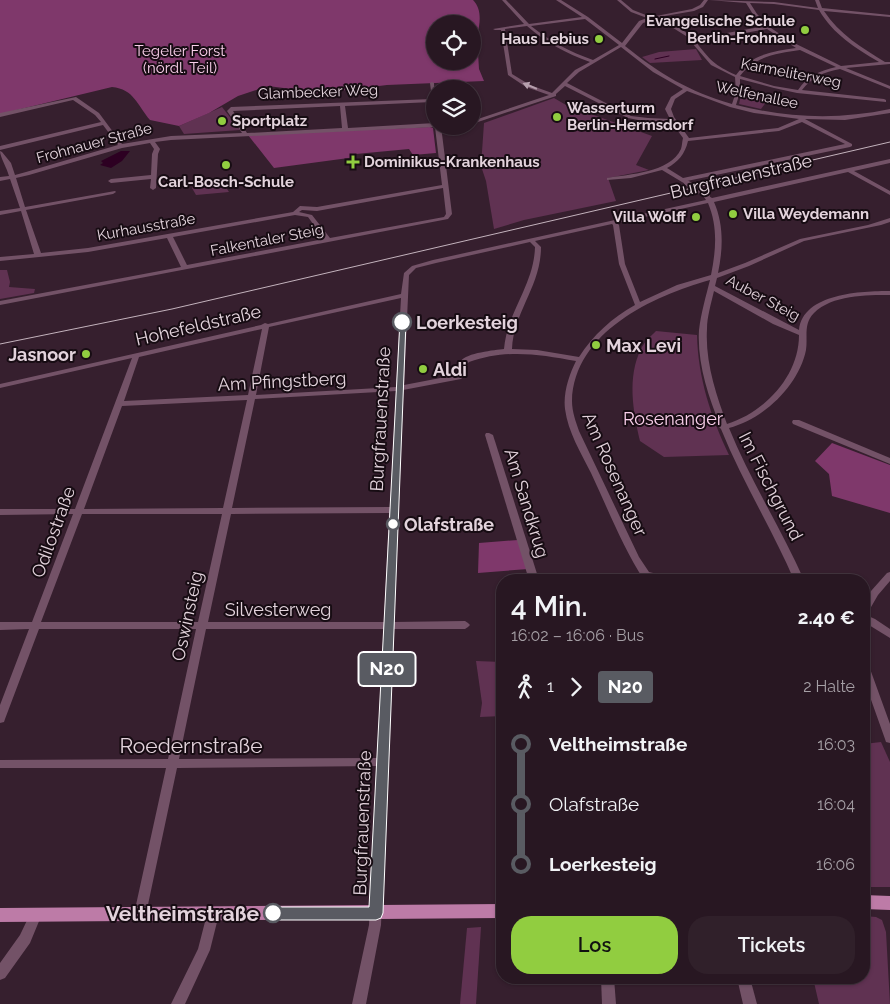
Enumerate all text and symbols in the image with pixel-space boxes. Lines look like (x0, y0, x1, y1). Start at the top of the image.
place label: Evangelische Schule Berlin-Frohnau (646, 12, 795, 47)
map controls (426, 15, 481, 135)
button: locate (426, 15, 481, 70)
marker: Evangelische Schule Berlin-Frohnau (799, 24, 811, 36)
place label: Haus Lebius (501, 30, 589, 48)
marker: Haus Lebius (593, 33, 605, 45)
park label: Tegeler Forst (nördl. Teil) (135, 42, 225, 77)
street label: Karmeliterweg (739, 54, 843, 92)
street label: Welfenallee (714, 77, 800, 113)
button: layers (426, 80, 481, 135)
street label: Glambecker Weg (258, 81, 378, 103)
one-way arrow (523, 82, 537, 90)
place label: Wasserturm Berlin-Hermsdorf (567, 99, 694, 134)
marker: Wasserturm Berlin-Hermsdorf (551, 111, 563, 123)
place label: Sportplatz (232, 112, 307, 130)
marker: Sportplatz (216, 115, 228, 127)
street label: Frohnauer Straße (34, 119, 154, 167)
street label: Burgfrauenstraße (668, 149, 814, 203)
place label: Dominikus-Krankenhaus (364, 153, 540, 171)
marker: Dominikus-Krankenhaus (346, 155, 360, 169)
marker: Carl-Bosch-Schule (220, 159, 232, 171)
place label: Carl-Bosch-Schule (158, 173, 294, 191)
place label: Villa Weydemann (743, 205, 869, 223)
place label: Villa Wolff (613, 208, 686, 226)
marker: Villa Weydemann (727, 208, 739, 220)
street label: Kurhausstraße (95, 209, 197, 244)
marker: Villa Wolff (690, 211, 702, 223)
street label: Falkentaler Steig (209, 220, 325, 260)
street label: Auber Steig (723, 271, 803, 325)
street label: Hohefeldstraße (133, 300, 263, 350)
marker: Loerkesteig (392, 312, 412, 332)
place label: Loerkesteig (416, 312, 518, 333)
place label: Max Levi (606, 335, 681, 356)
marker: Max Levi (590, 339, 602, 351)
place label: Jasnoor (8, 344, 76, 365)
street label: Burgfrauenstraße (366, 346, 394, 492)
marker: Jasnoor (80, 348, 92, 360)
place label: Aldi (433, 359, 467, 380)
marker: Aldi (417, 363, 429, 375)
street label: Am Pfingstberg (217, 367, 347, 395)
park label: Rosenanger (623, 408, 724, 429)
street label: Am Rosenanger (578, 409, 652, 540)
street label: Im Fischgrund (735, 428, 807, 544)
street label: Am Sandkrug (500, 446, 554, 560)
street label: Odilostraße (27, 483, 79, 580)
place label: Olafstraße (404, 514, 494, 535)
marker: Olafstraße (386, 517, 400, 531)
street label: Oswinsteig (167, 569, 207, 663)
text: 4 Min. (511, 590, 588, 623)
street label: Silvesterweg (225, 599, 331, 620)
text: 2.40 € (798, 606, 855, 628)
text: 16:02 – 16:06 · Bus (511, 626, 644, 645)
line badge: N20 (358, 653, 416, 685)
text: N20 (370, 658, 404, 679)
icon: walk (511, 673, 539, 701)
icon: forward (562, 673, 590, 701)
text: N20 (608, 676, 643, 697)
text: 1 (547, 677, 554, 696)
text: 2 Halte (803, 677, 855, 696)
street label: Roedernstraße (119, 733, 263, 758)
text: Veltheimstraße (549, 733, 687, 755)
text: 16:03 (817, 735, 855, 754)
street label: Burgfrauenstraße (349, 750, 375, 896)
text: Olafstraße (549, 793, 639, 815)
text: 16:04 (817, 795, 855, 814)
text: Loerkesteig (549, 853, 657, 875)
text: 16:06 (816, 855, 855, 874)
place label: Veltheimstraße (106, 901, 259, 926)
marker: Veltheimstraße (263, 903, 283, 923)
button: Los (511, 916, 678, 974)
button: Tickets (688, 916, 855, 974)

